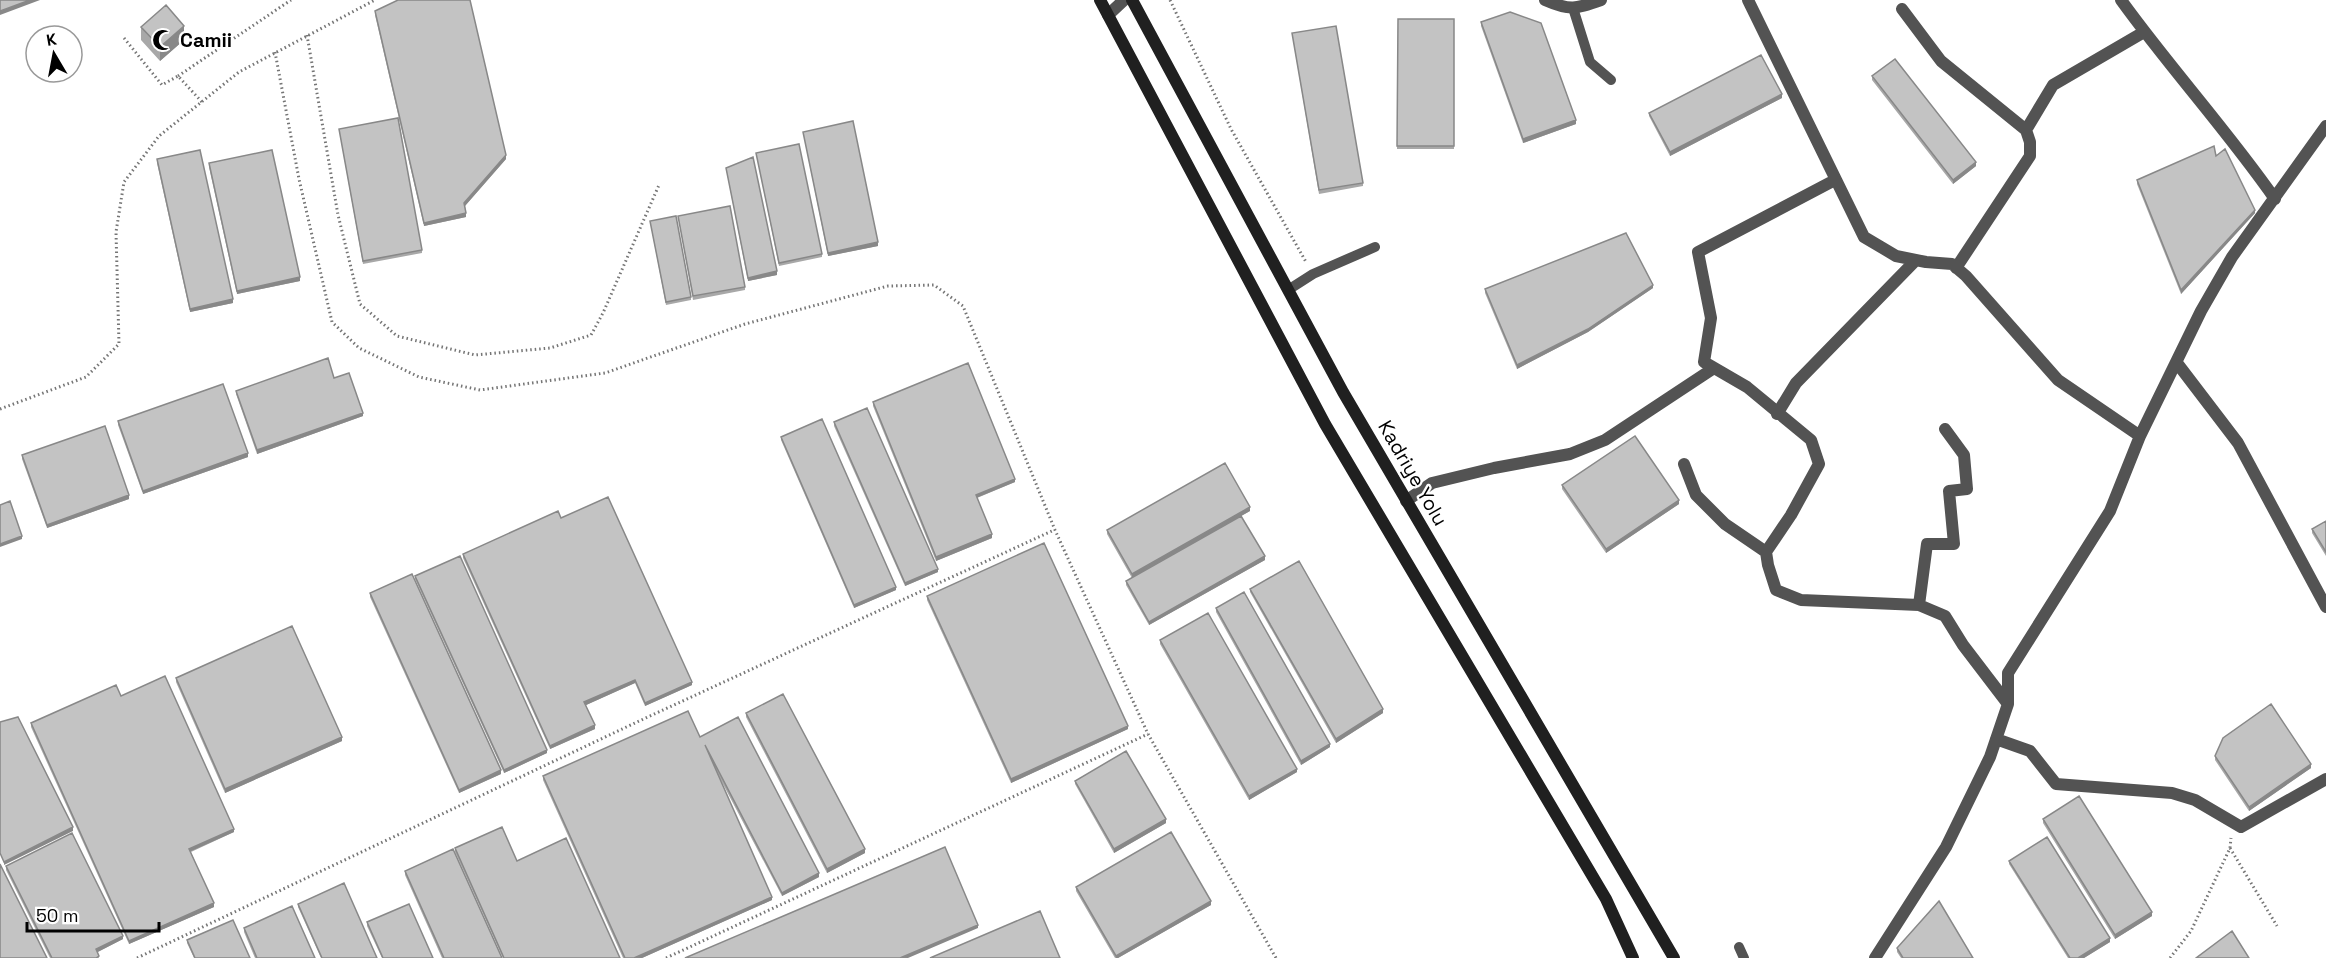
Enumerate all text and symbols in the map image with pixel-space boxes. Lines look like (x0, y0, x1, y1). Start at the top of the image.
north arrow (24, 24, 84, 84)
place label: Camii (180, 27, 232, 53)
mosque icon: Camii (151, 28, 175, 52)
text: K (45, 29, 58, 51)
street label: Kadriye Yolu (1372, 416, 1454, 530)
scale bar (27, 895, 159, 933)
text: 50 m (36, 904, 78, 927)

